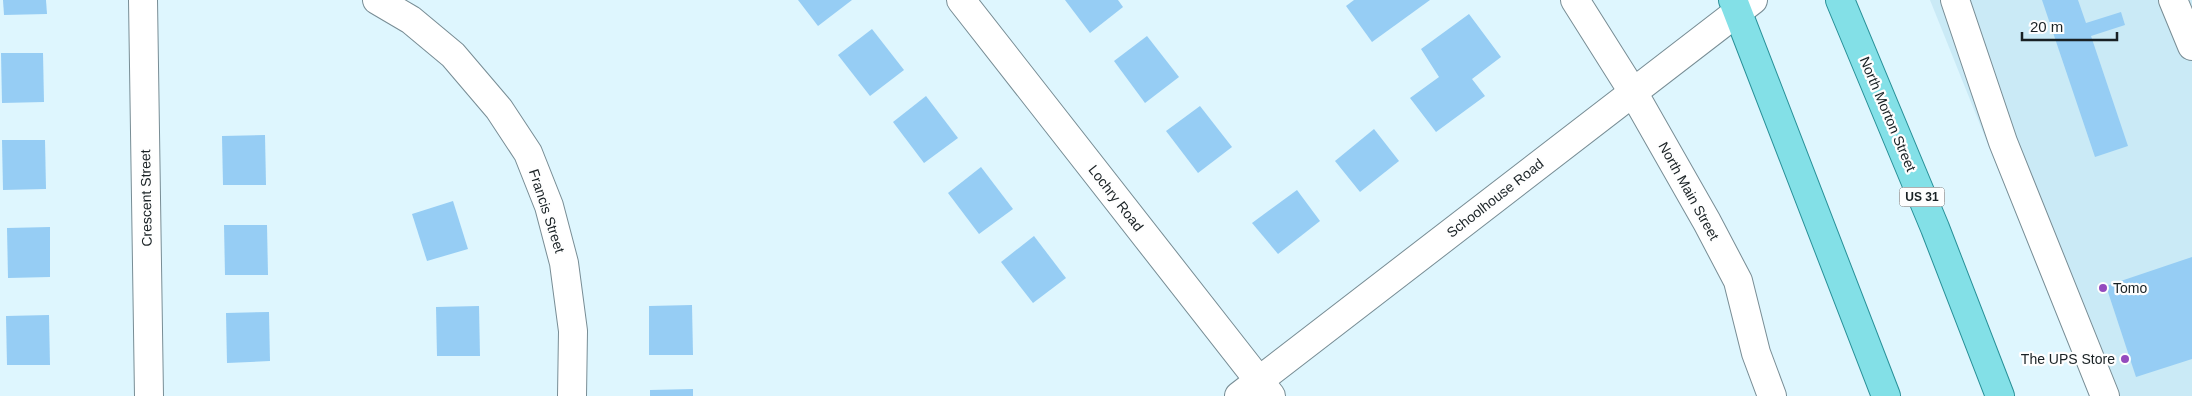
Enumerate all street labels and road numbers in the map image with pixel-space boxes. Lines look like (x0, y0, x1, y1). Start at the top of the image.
street label: North Morton Street (1857, 54, 1919, 174)
street label: North Main Street (1655, 139, 1723, 243)
street label: Crescent Street (137, 149, 155, 247)
street label: Schoolhouse Road (1443, 155, 1547, 241)
street label: Lochry Road (1085, 162, 1147, 234)
street label: Francis Street (526, 167, 568, 255)
road number: US 31 (1900, 188, 1944, 206)

